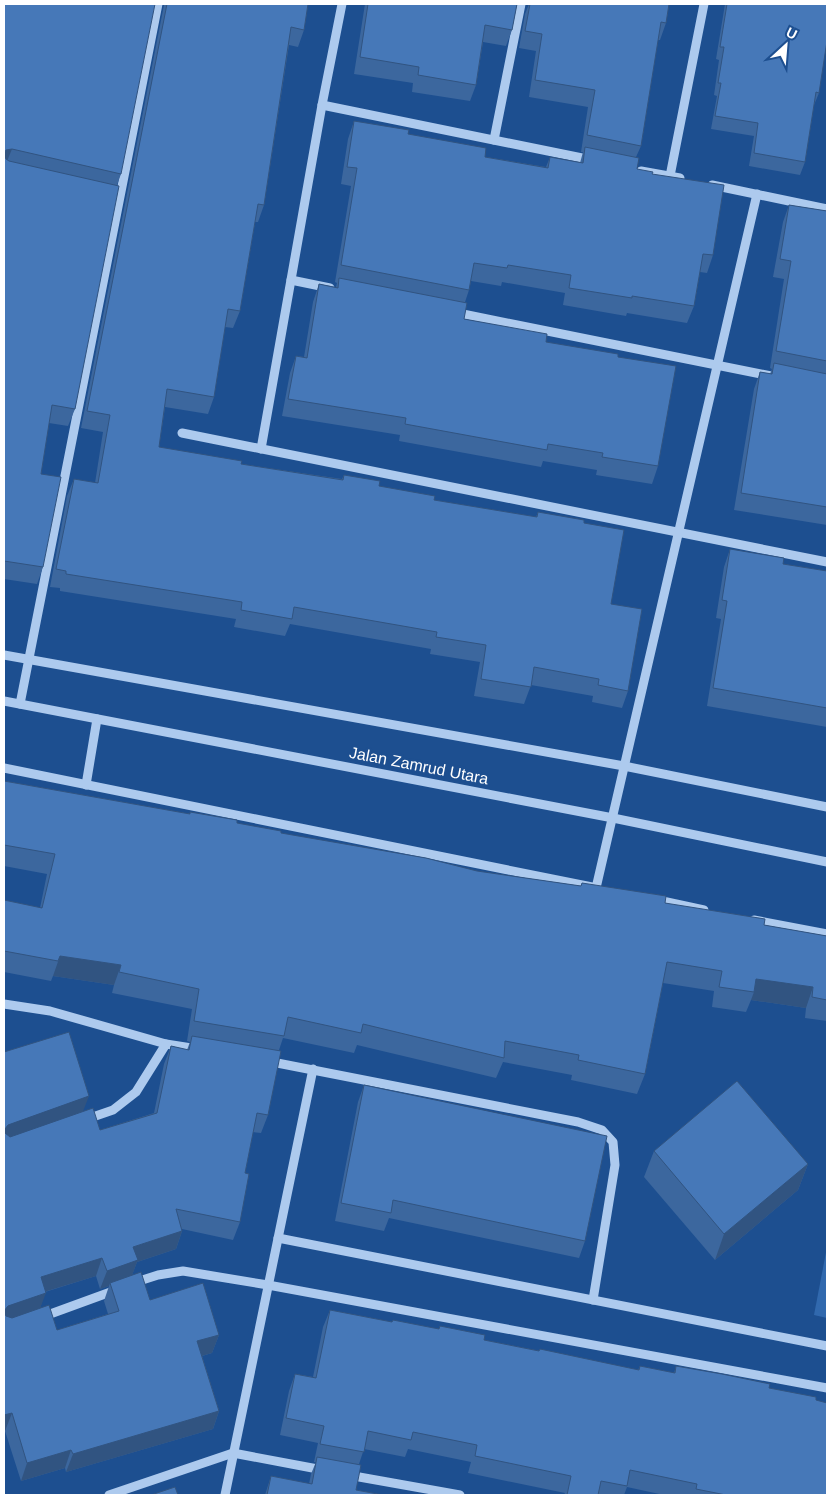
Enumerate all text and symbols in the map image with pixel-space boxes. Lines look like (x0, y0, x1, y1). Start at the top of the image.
north arrow (761, 20, 811, 70)
text: U (784, 24, 800, 43)
street label: Jalan Zamrud Utara (348, 744, 490, 787)

